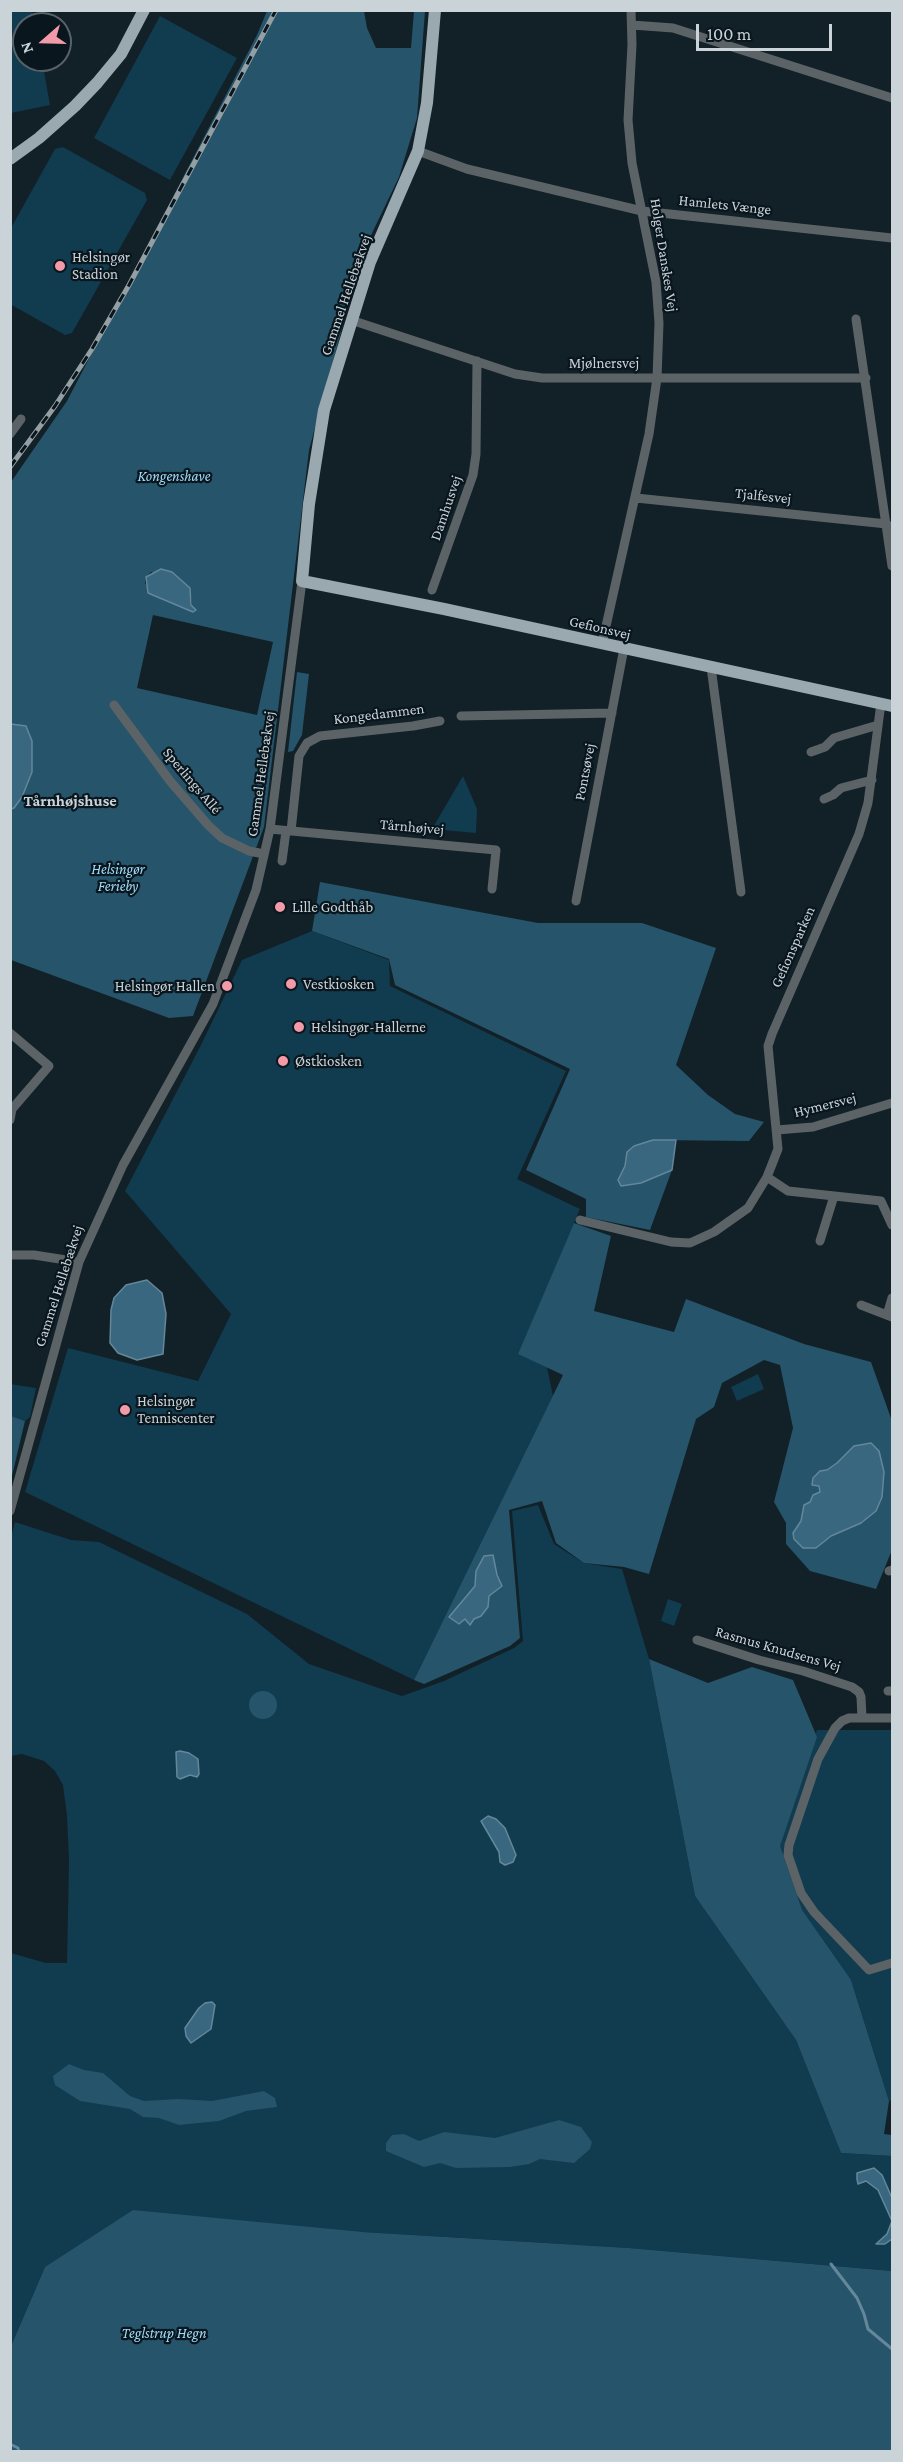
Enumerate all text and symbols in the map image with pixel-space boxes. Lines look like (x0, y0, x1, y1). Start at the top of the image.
north arrow (12, 12, 72, 72)
scale bar (699, 12, 836, 50)
text: 100 m (707, 24, 751, 44)
text: N (17, 40, 36, 56)
street label: Hamlets Vænge (678, 191, 772, 219)
street label: Holger Danskes Vej (646, 197, 682, 313)
street label: Gammel Hellebækvej (317, 232, 375, 358)
place label: Helsingør Stadion (72, 248, 130, 283)
marker: Helsingør Stadion (53, 259, 67, 273)
street label: Mjølnersvej (569, 354, 639, 372)
park label: Kongenshave (137, 467, 211, 485)
street label: Damhusvej (426, 473, 466, 543)
street label: Tjalfesvej (734, 484, 792, 508)
street label: Gefionsvej (568, 612, 632, 644)
street label: Kongedammen (333, 700, 425, 728)
street label: Gammel Hellebækvej (243, 710, 279, 838)
street label: Pontsøvej (571, 742, 599, 802)
street label: Sperlings Allé (159, 744, 225, 818)
district label: Tårnhøjshuse (23, 791, 117, 811)
street label: Tårnhøjvej (379, 815, 445, 839)
park label: Helsingør Ferieby (91, 860, 145, 895)
place label: Lille Godthåb (292, 898, 373, 916)
marker: Lille Godthåb (273, 900, 287, 914)
street label: Gefionsparken (767, 903, 819, 991)
place label: Vestkiosken (303, 975, 374, 993)
place label: Helsingør Hallen (115, 977, 215, 995)
marker: Vestkiosken (284, 977, 298, 991)
marker: Helsingør Hallen (220, 979, 234, 993)
place label: Helsingør-Hallerne (311, 1018, 426, 1036)
marker: Helsingør-Hallerne (292, 1020, 306, 1034)
place label: Østkiosken (295, 1052, 362, 1070)
marker: Østkiosken (276, 1054, 290, 1068)
street label: Hymersvej (792, 1089, 858, 1121)
street label: Gammel Hellebækvej (31, 1223, 87, 1349)
place label: Helsingør Tenniscenter (137, 1392, 215, 1427)
marker: Helsingør Tenniscenter (118, 1403, 132, 1417)
street label: Rasmus Knudsens Vej (713, 1622, 843, 1676)
park label: Teglstrup Hegn (121, 2324, 207, 2342)

